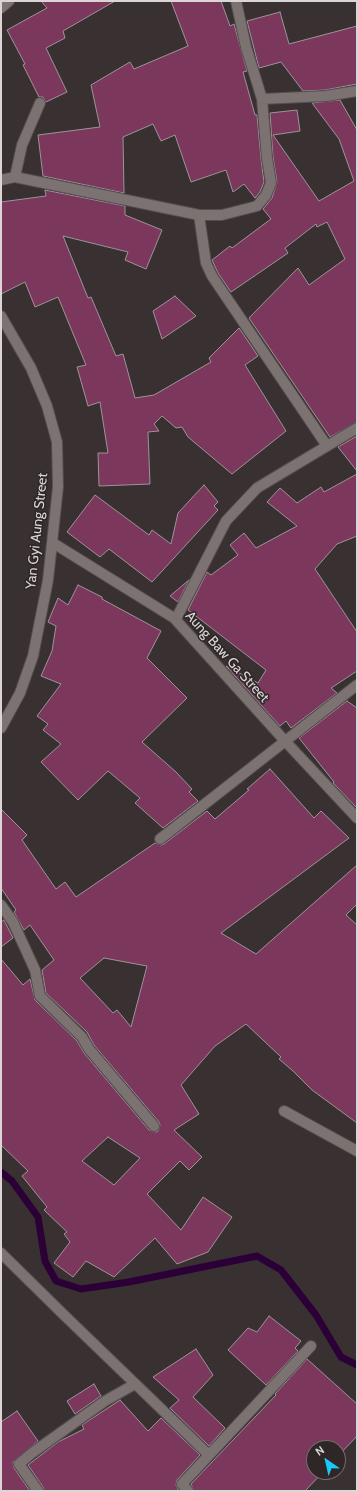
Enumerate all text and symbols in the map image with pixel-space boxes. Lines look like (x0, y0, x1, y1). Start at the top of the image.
street label: Yan Gyi Aung Street (23, 472, 51, 590)
street label: Aung Baw Ga Street (182, 608, 272, 706)
north arrow (306, 1440, 346, 1480)
text: N (313, 1443, 327, 1459)

